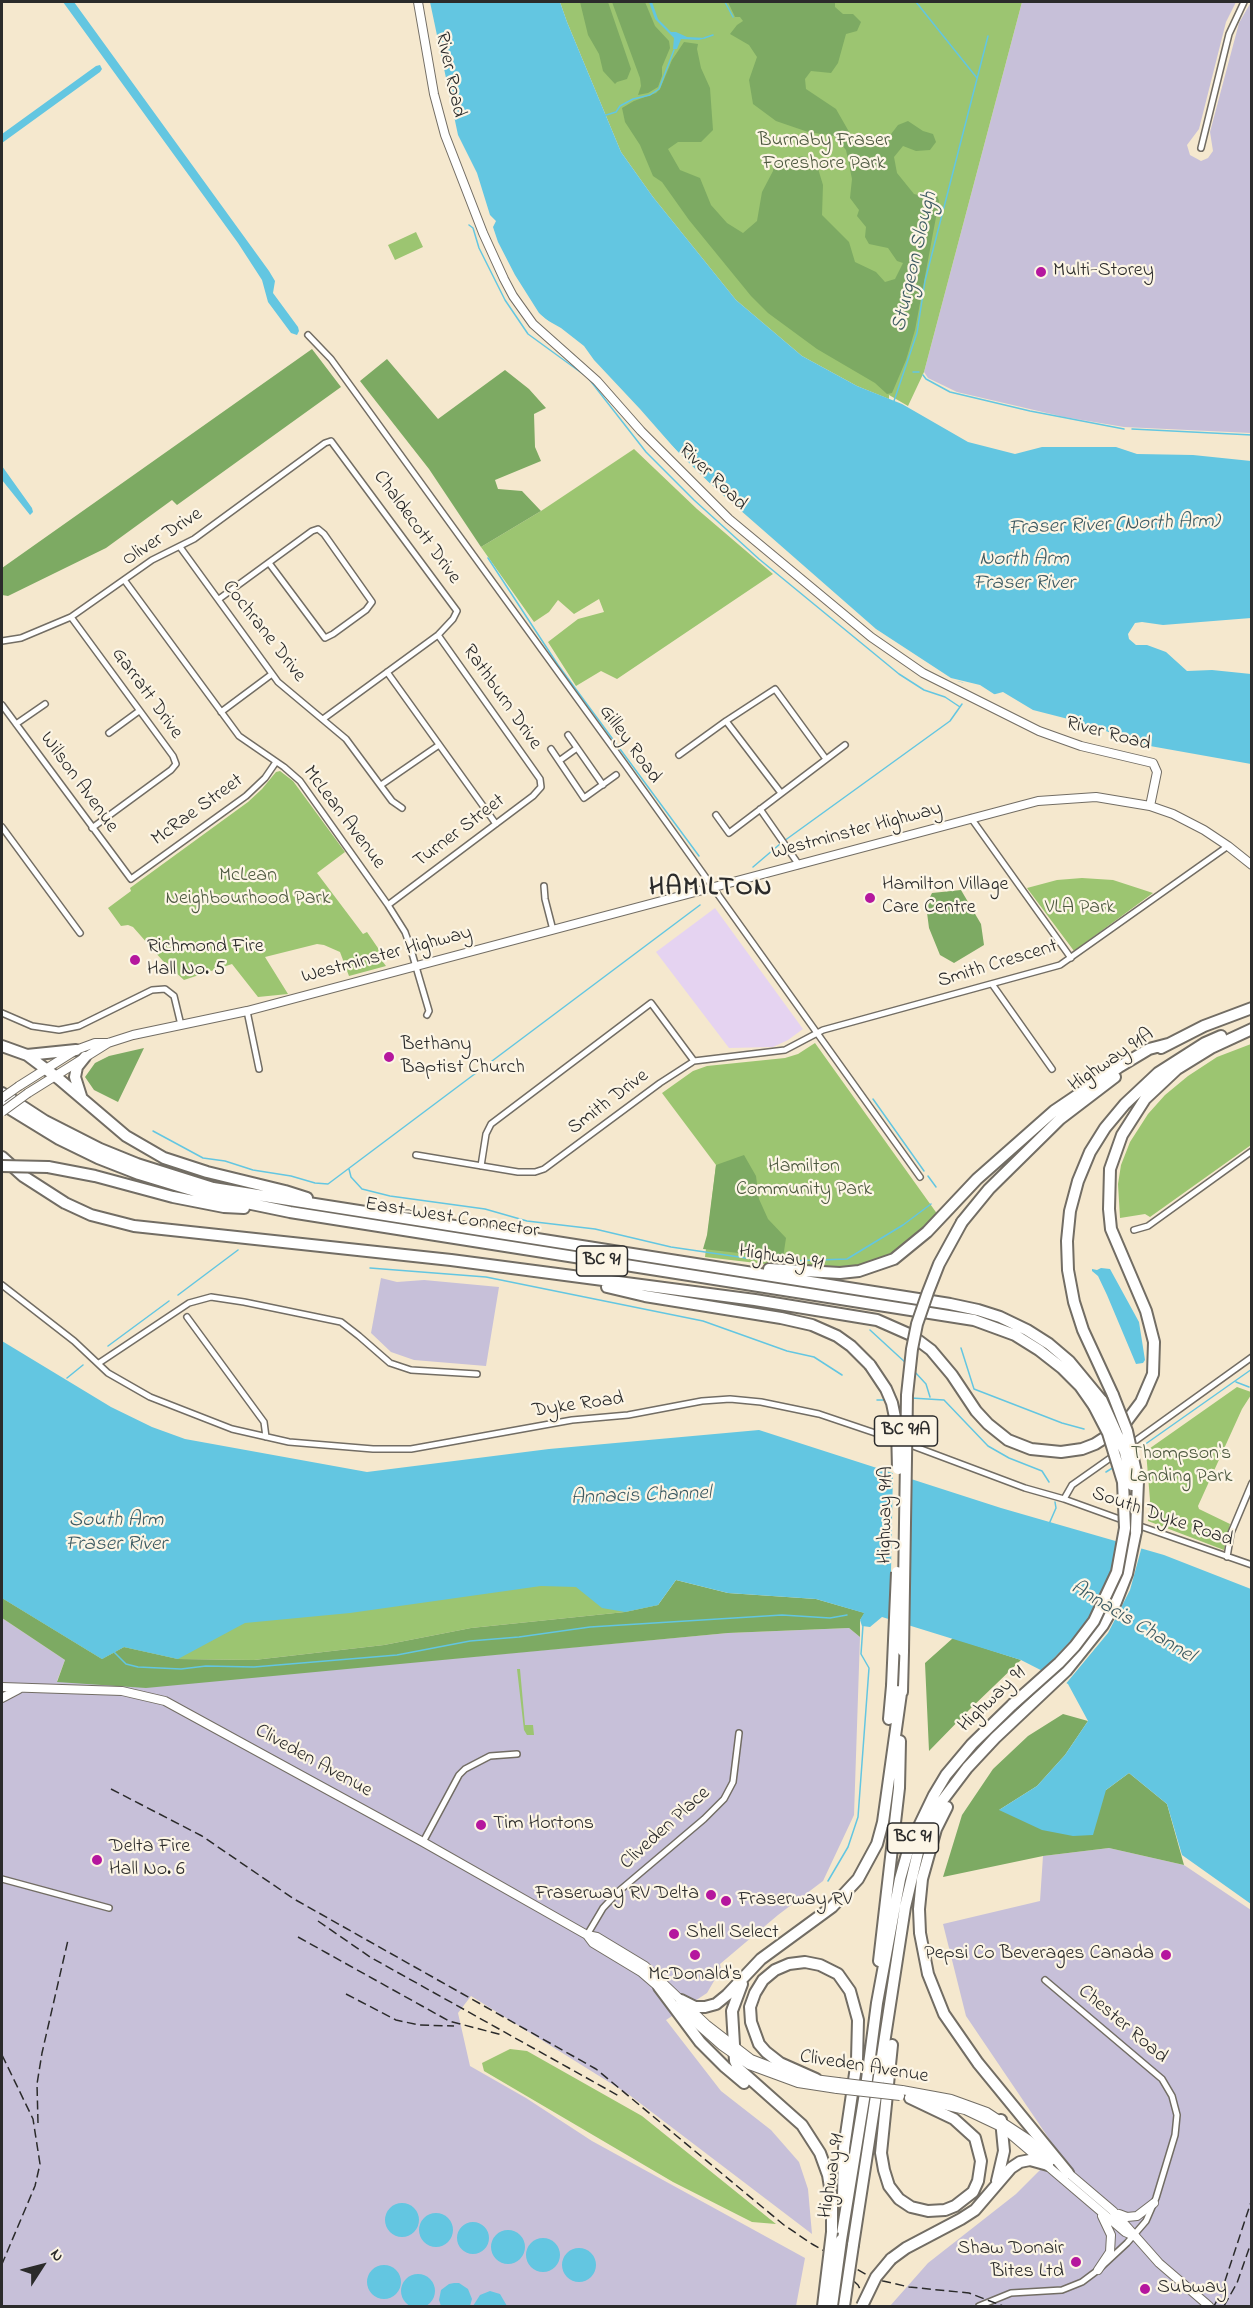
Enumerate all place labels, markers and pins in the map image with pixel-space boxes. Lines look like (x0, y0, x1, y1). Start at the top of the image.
place label: Multi-Storey (1053, 260, 1154, 284)
marker: Multi-Storey (1034, 265, 1048, 279)
place label: Hamilton Village Care Centre (882, 874, 1008, 921)
marker: Hamilton Village Care Centre (863, 891, 877, 905)
place label: Richmond Fire Hall No. 5 (147, 936, 264, 983)
marker: Richmond Fire Hall No. 5 (128, 953, 142, 967)
place label: Bethany Baptist Church (401, 1034, 525, 1081)
marker: Bethany Baptist Church (382, 1050, 396, 1064)
place label: Tim Hortons (493, 1813, 594, 1837)
marker: Tim Hortons (474, 1818, 488, 1832)
place label: Delta Fire Hall No. 6 (109, 1836, 190, 1883)
marker: Delta Fire Hall No. 6 (90, 1853, 104, 1867)
place label: Fraserway RV Delta (535, 1883, 699, 1907)
marker: Fraserway RV Delta (704, 1888, 718, 1902)
place label: Fraserway RV (738, 1889, 852, 1913)
marker: Fraserway RV (719, 1894, 733, 1908)
place label: Shell Select (686, 1922, 779, 1946)
marker: Shell Select (667, 1927, 681, 1941)
place label: Pepsi Co Beverages Canada (924, 1943, 1154, 1967)
marker: McDonald's (688, 1948, 702, 1962)
marker: Pepsi Co Beverages Canada (1159, 1948, 1173, 1962)
place label: McDonald's (648, 1964, 742, 1988)
place label: Shaw Donair Bites Ltd (957, 2238, 1064, 2285)
marker: Shaw Donair Bites Ltd (1069, 2255, 1083, 2269)
place label: Subway (1157, 2277, 1227, 2301)
marker: Subway (1138, 2282, 1152, 2296)

